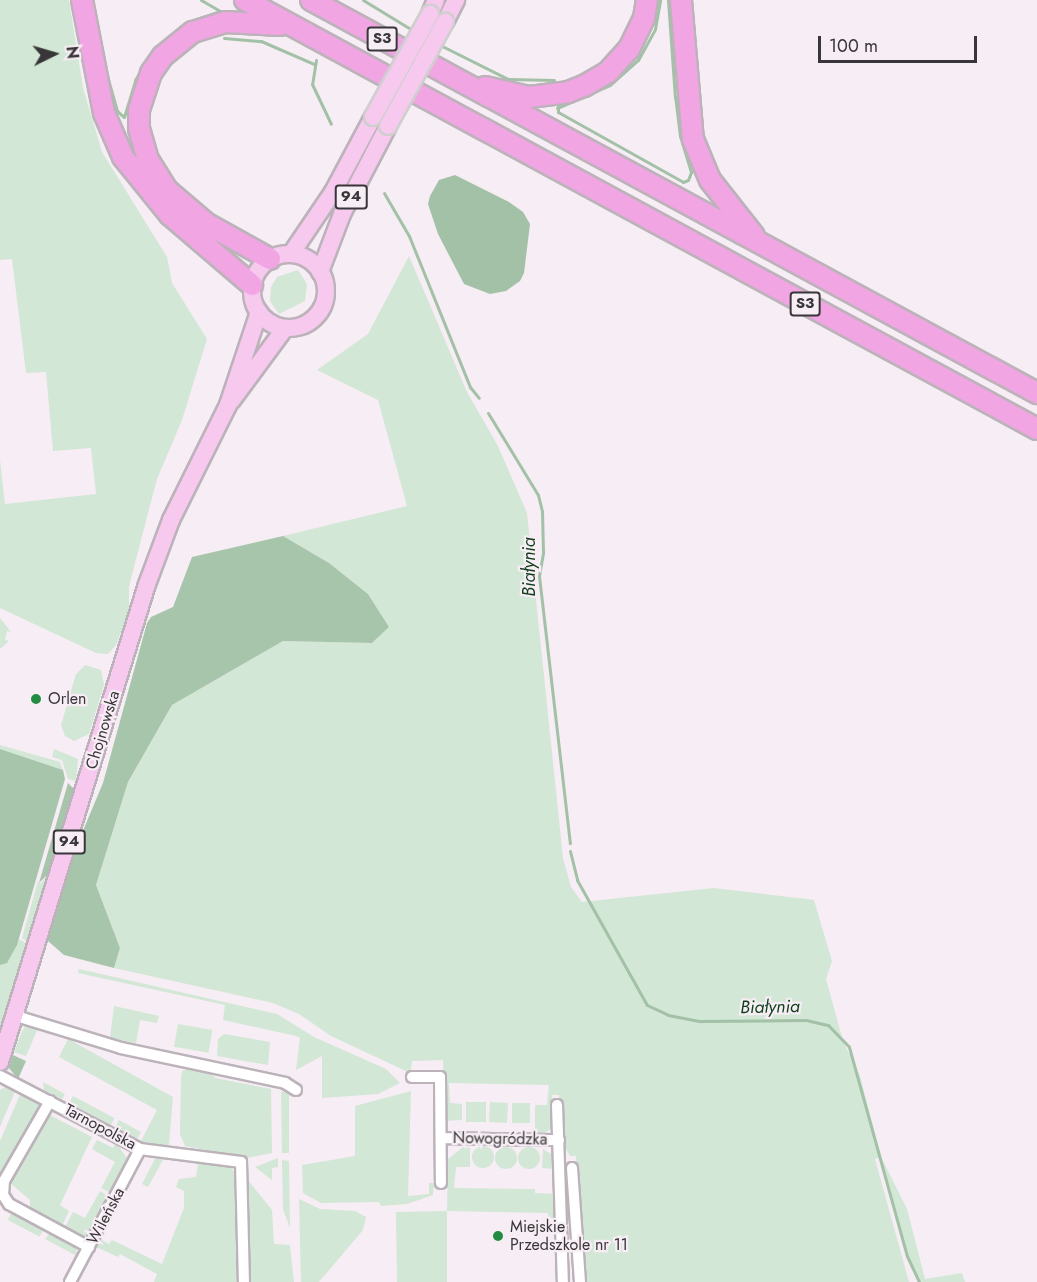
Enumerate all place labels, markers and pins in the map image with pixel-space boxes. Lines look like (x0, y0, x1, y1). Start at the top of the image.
place label: Orlen (48, 689, 86, 709)
marker: Orlen (29, 692, 43, 706)
place label: Miejskie Przedszkole nr 11 (510, 1217, 628, 1255)
marker: Miejskie Przedszkole nr 11 (491, 1229, 505, 1243)

